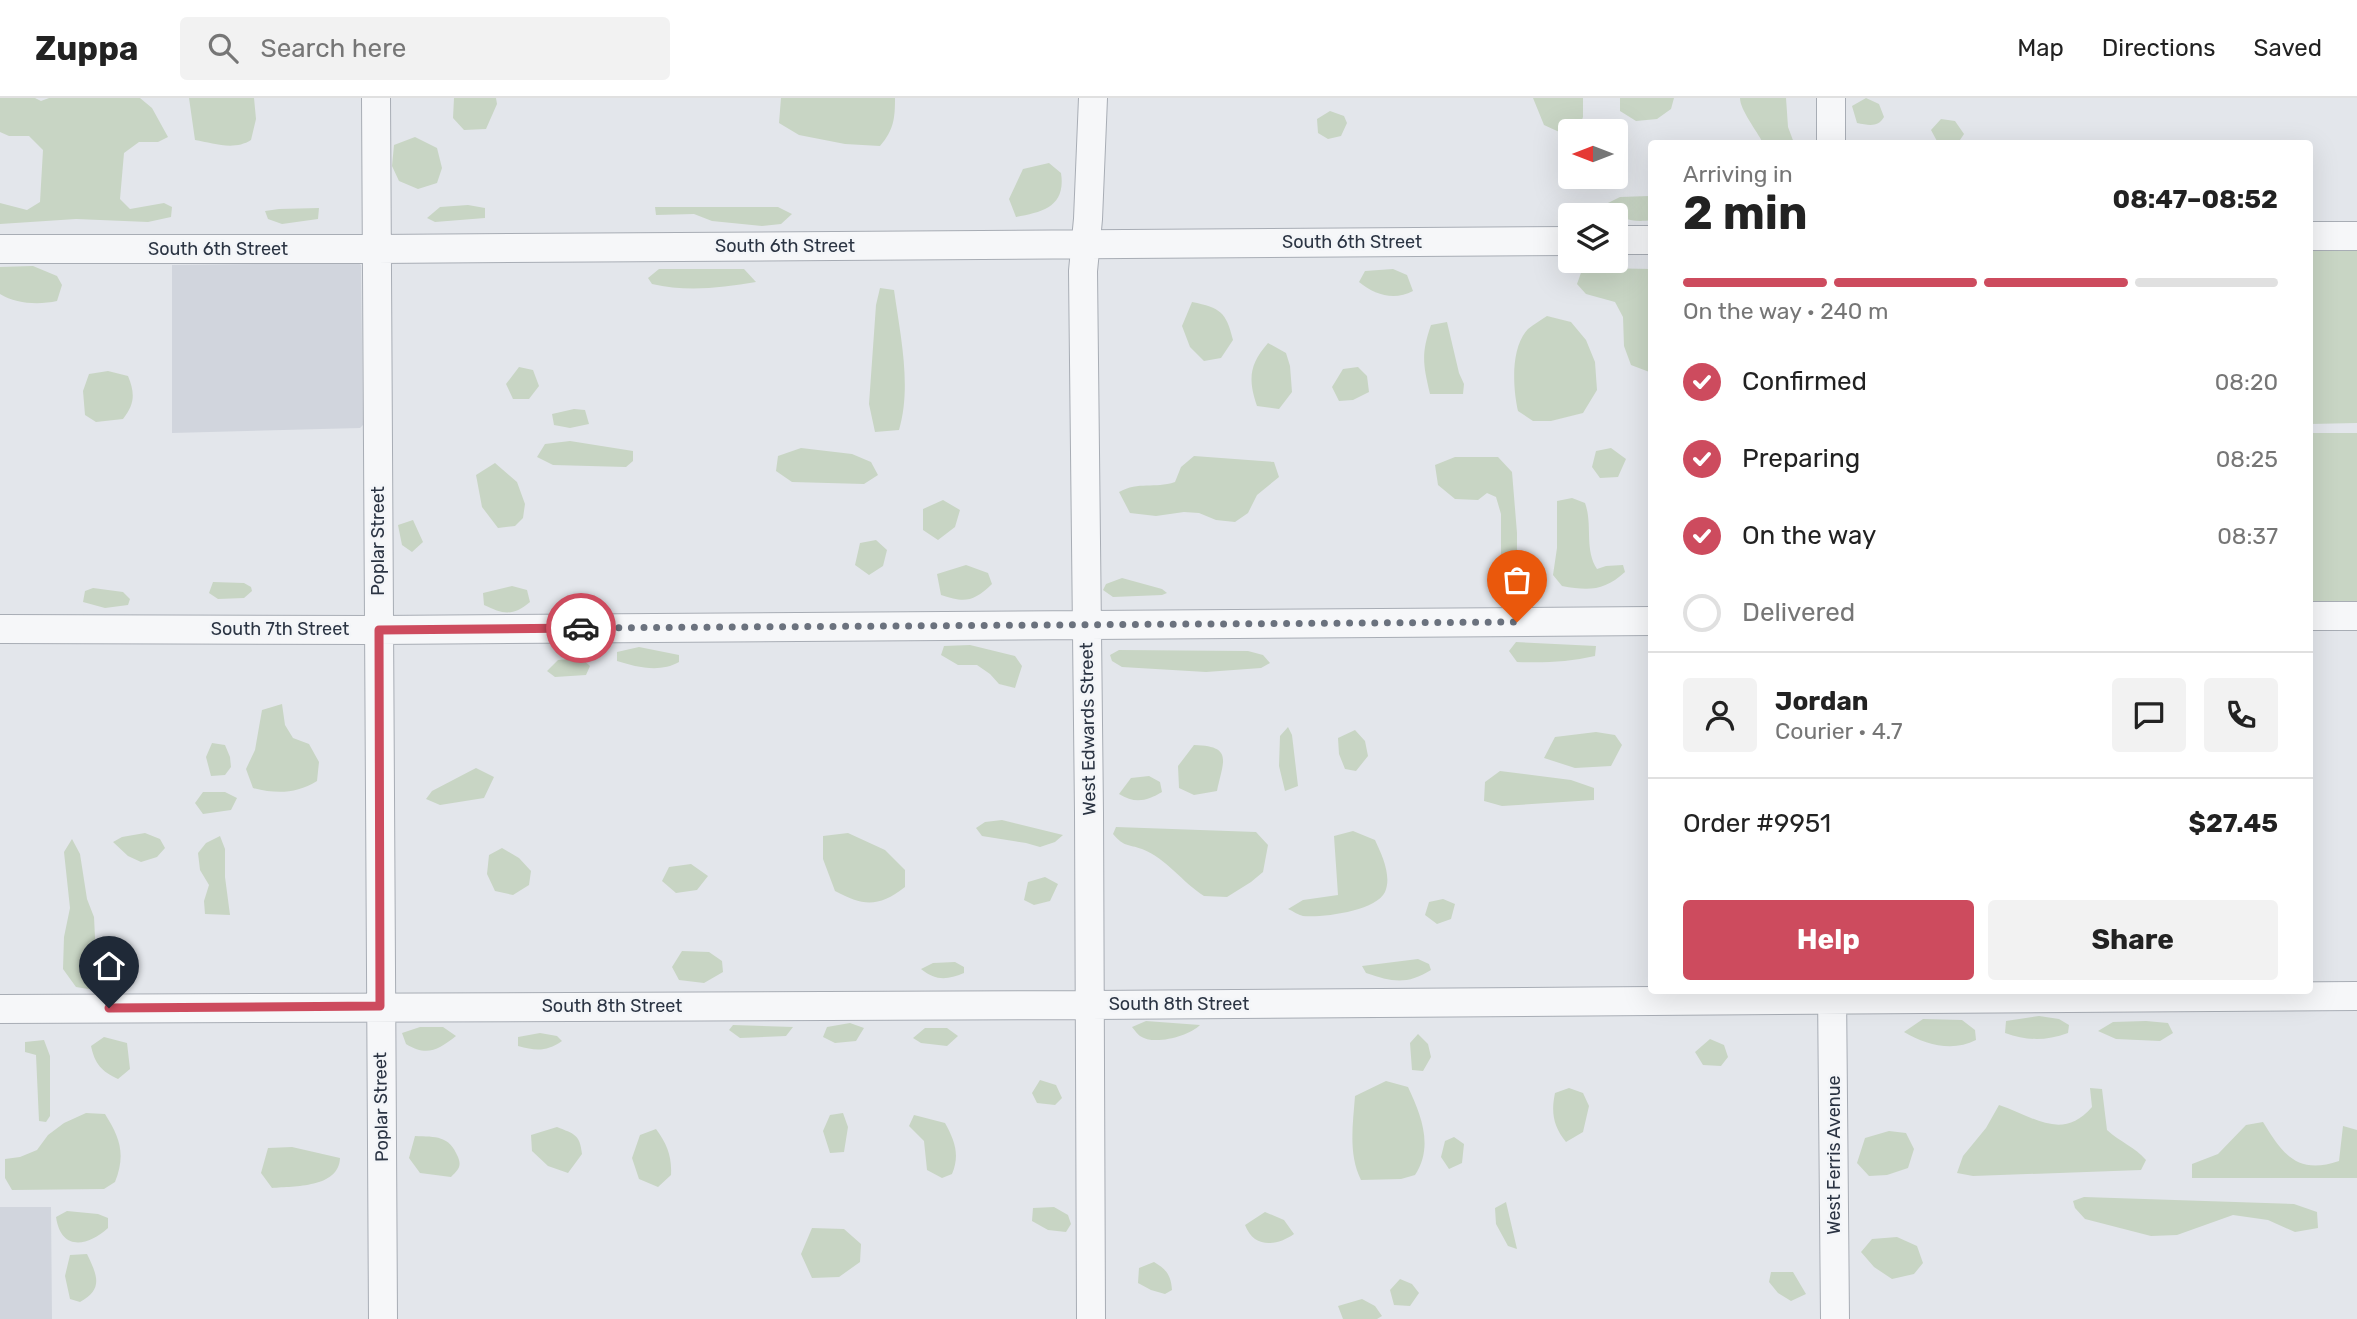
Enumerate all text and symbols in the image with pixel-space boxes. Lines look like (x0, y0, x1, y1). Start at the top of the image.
search box (180, 17, 670, 80)
text: Zuppa (35, 29, 138, 68)
icon: search (204, 29, 242, 67)
text: Search here (260, 33, 406, 64)
text: Map (2017, 34, 2064, 62)
text: Directions (2102, 34, 2215, 62)
text: Saved (2253, 34, 2322, 62)
north arrow (1558, 119, 1628, 189)
map controls (1558, 119, 1628, 273)
text: Arriving in (1683, 160, 1793, 188)
text: 08:47–08:52 (2113, 184, 2278, 215)
text: 2 min (1683, 186, 1808, 241)
button: layers (1558, 203, 1628, 273)
street label: South 6th Street (1282, 231, 1422, 253)
street label: South 6th Street (715, 235, 855, 257)
street label: South 6th Street (148, 238, 288, 260)
text: On the way · 240 m (1683, 297, 1888, 325)
icon: check (1683, 363, 1721, 401)
text: Confirmed (1742, 366, 1867, 397)
text: 08:20 (2215, 368, 2278, 396)
icon: check (1683, 440, 1721, 478)
text: Preparing (1742, 443, 1860, 474)
text: 08:25 (2216, 445, 2278, 473)
street label: Poplar Street (367, 486, 389, 596)
icon: check (1683, 517, 1721, 555)
text: On the way (1742, 520, 1876, 551)
text: 08:37 (2217, 522, 2278, 550)
pin (1487, 550, 1547, 622)
icon: bag (1498, 561, 1536, 599)
courier (546, 593, 616, 663)
text: Delivered (1742, 597, 1855, 628)
icon: car (562, 609, 600, 647)
street label: South 7th Street (211, 618, 349, 640)
street label: West Edwards Street (1075, 642, 1101, 816)
button: person (1683, 678, 1757, 752)
button: chat (2112, 678, 2186, 752)
button: phone (2204, 678, 2278, 752)
text: Jordan (1775, 686, 1868, 717)
text: Courier · 4.7 (1775, 717, 1902, 745)
text: Order #9951 (1683, 808, 1831, 839)
text: $27.45 (2189, 808, 2278, 839)
button: Help (1683, 900, 1974, 980)
button: Share (1988, 900, 2278, 980)
pin (79, 936, 139, 1008)
icon: home (90, 947, 128, 985)
street label: South 8th Street (1109, 993, 1249, 1015)
street label: South 8th Street (542, 995, 682, 1017)
street label: Poplar Street (369, 1052, 393, 1162)
street label: West Ferris Avenue (1823, 1075, 1845, 1235)

